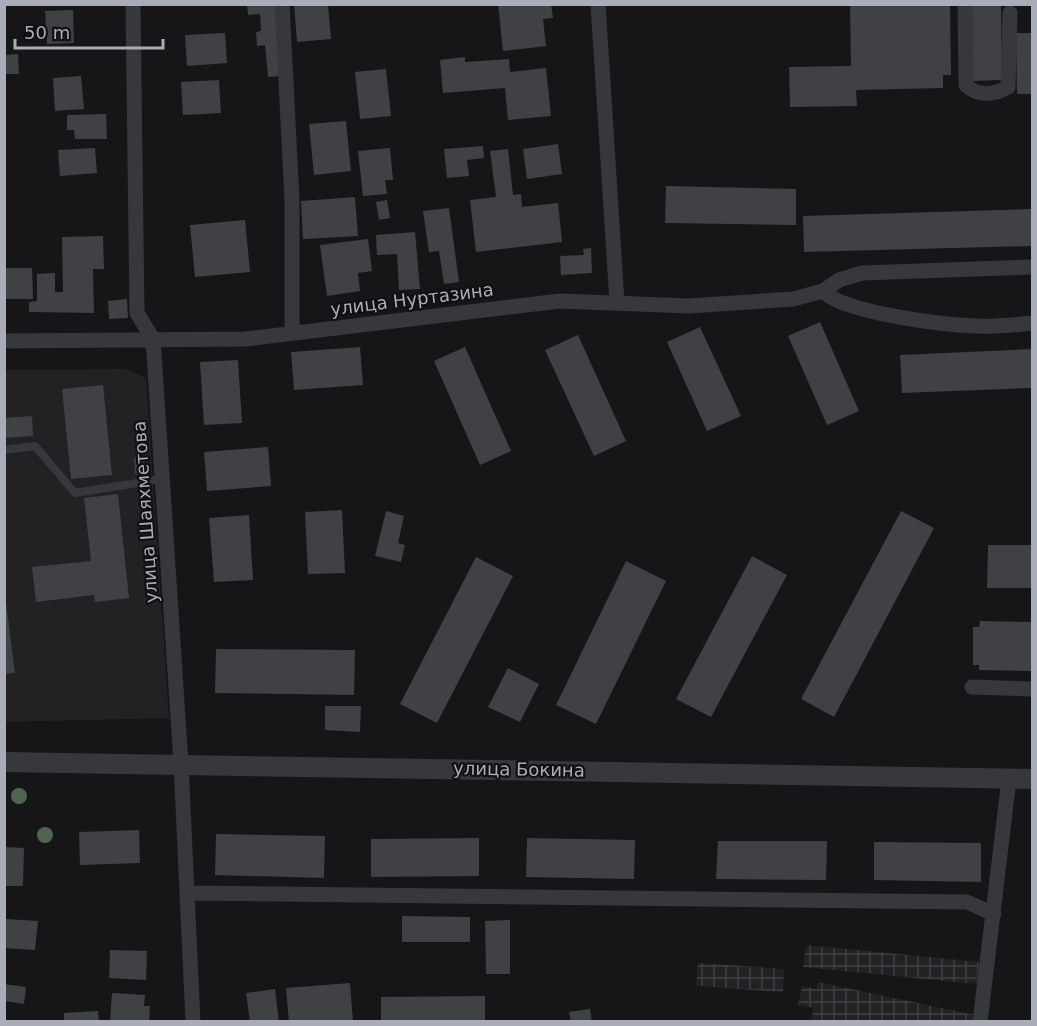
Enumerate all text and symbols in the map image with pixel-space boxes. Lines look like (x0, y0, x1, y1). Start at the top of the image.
scale bar (15, 12, 164, 50)
text: 50 m (24, 22, 70, 43)
street label: улица Нуртазина (329, 279, 495, 319)
street label: улица Шаяхметова (128, 420, 162, 604)
street label: улица Бокина (453, 757, 585, 781)

